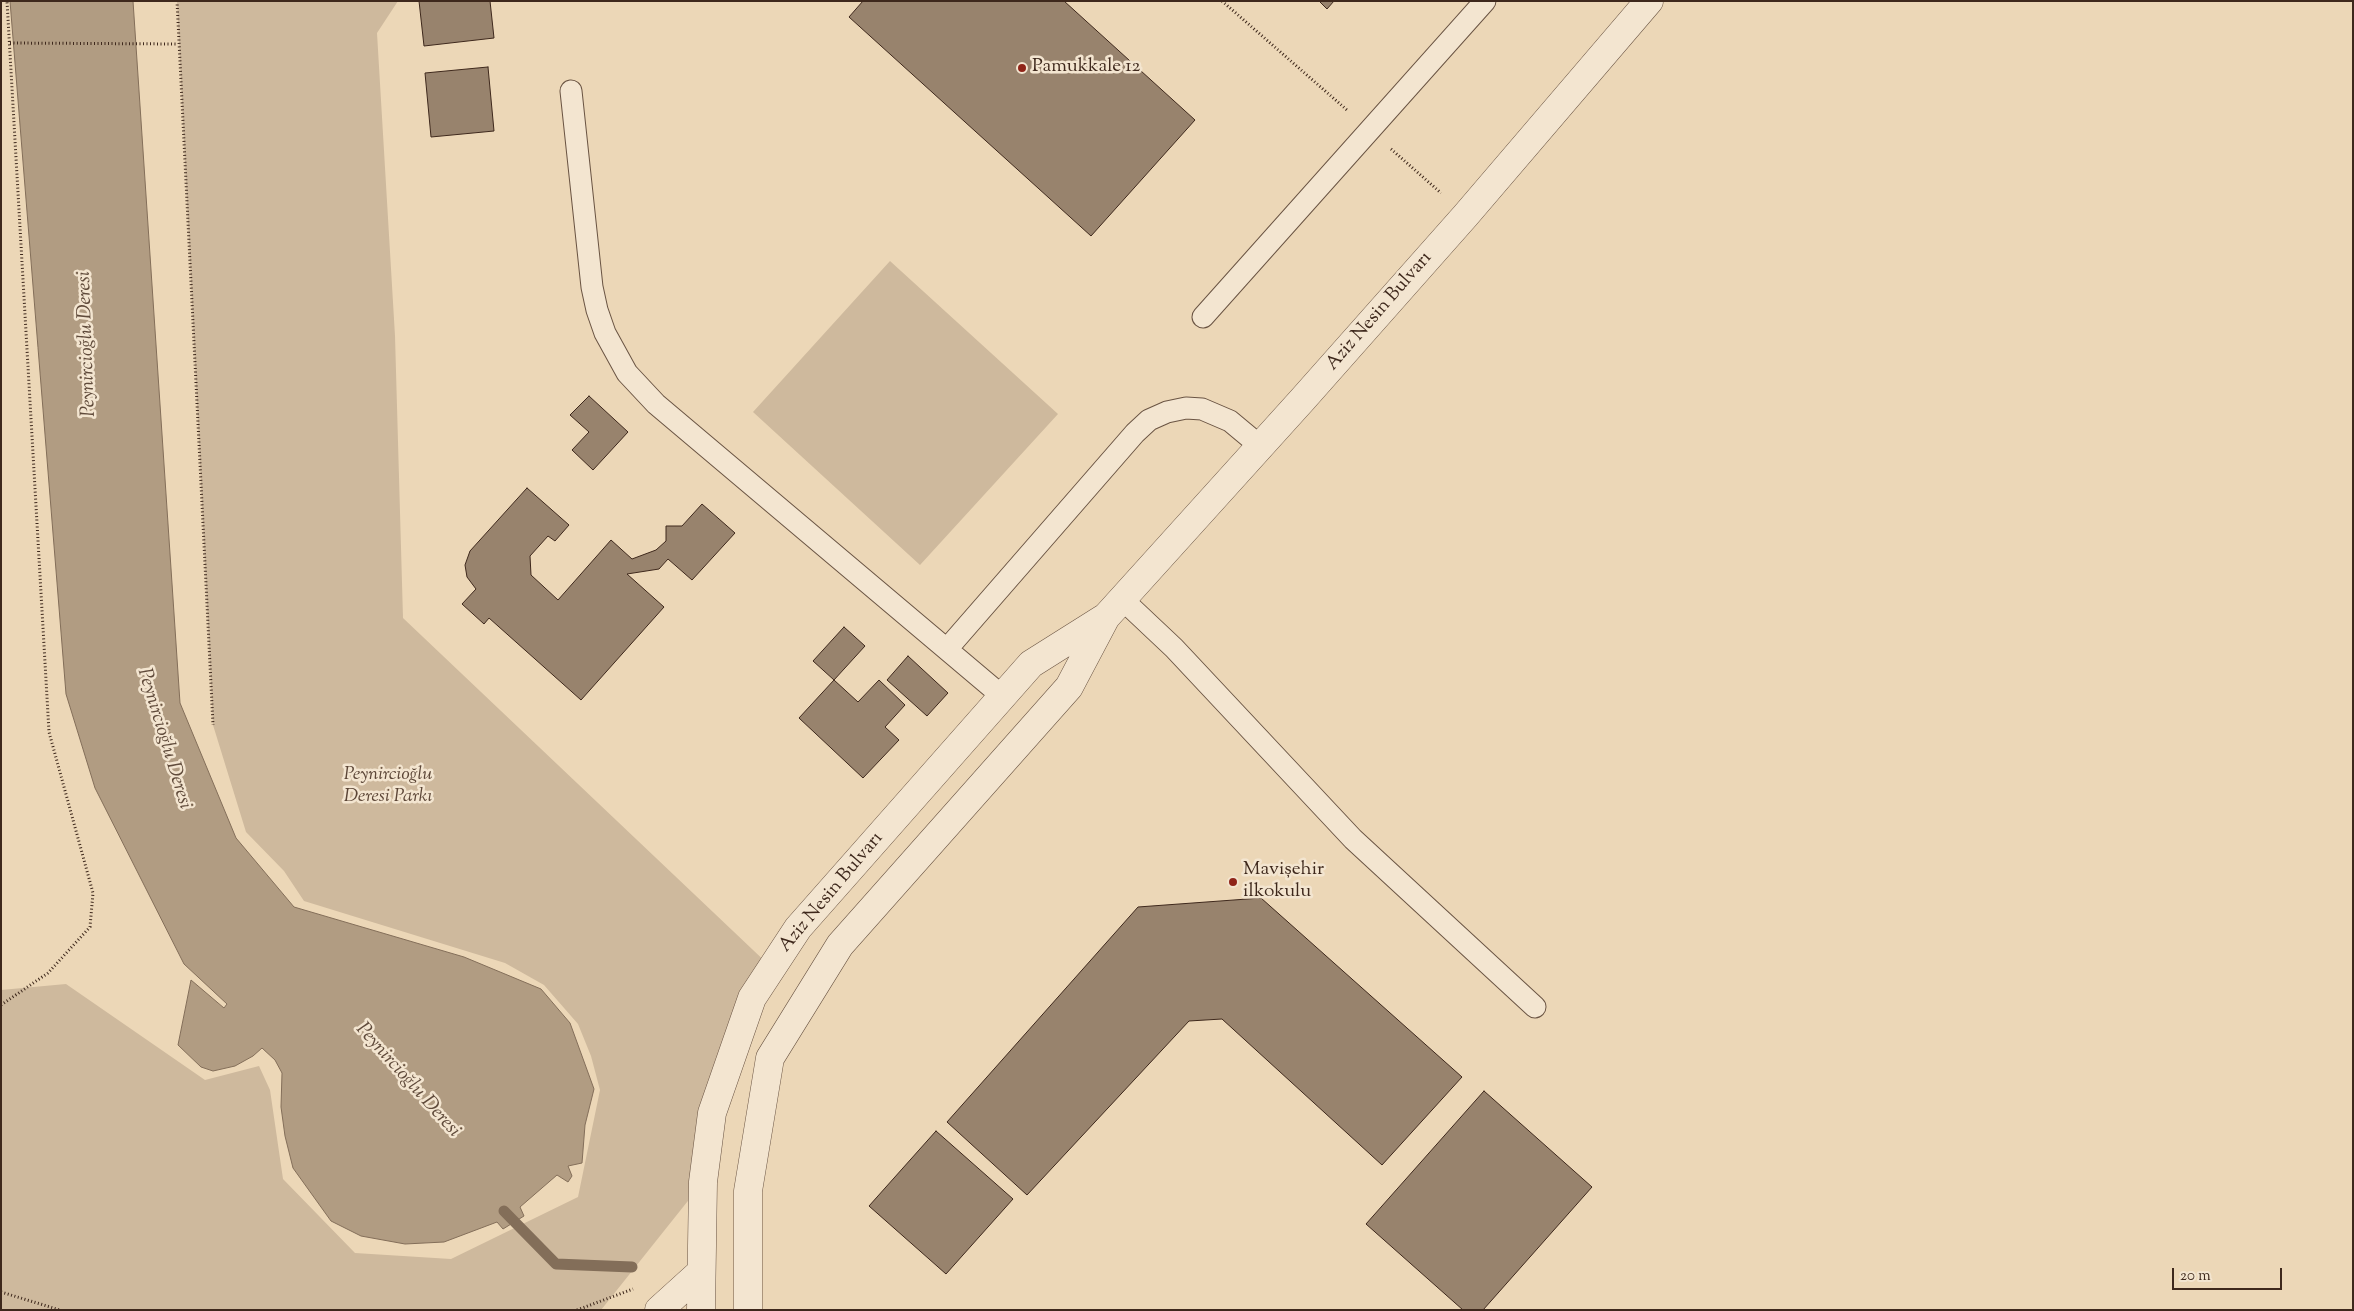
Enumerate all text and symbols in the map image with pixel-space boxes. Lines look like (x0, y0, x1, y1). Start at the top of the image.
place label: Pamukkale 12 (1032, 57, 1141, 79)
marker: Pamukkale 12 (1016, 62, 1028, 74)
street label: Aziz Nesin Bulvarı (1322, 248, 1438, 376)
water label: Peynircioğlu Deresi (73, 271, 103, 417)
water label: Peynircioğlu Deresi (130, 666, 196, 812)
park label: Peynircioğlu Deresi Parkı (344, 765, 432, 809)
street label: Aziz Nesin Bulvarı (775, 828, 889, 958)
place label: Mavişehir ilkokulu (1243, 860, 1324, 904)
marker: Mavişehir ilkokulu (1227, 876, 1239, 888)
water label: Peynircioğlu Deresi (349, 1019, 465, 1143)
scale bar (2174, 1258, 2284, 1290)
text: 20 m (2180, 1266, 2211, 1287)

